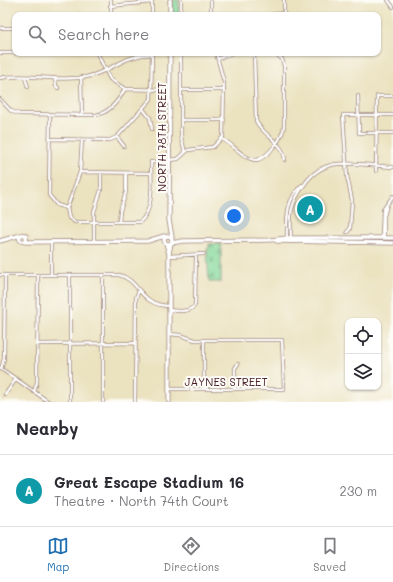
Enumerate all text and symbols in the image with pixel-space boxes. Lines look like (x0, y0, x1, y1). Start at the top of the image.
search box (12, 12, 381, 56)
icon: search (26, 23, 48, 45)
text: Search here (58, 24, 149, 44)
street label: NORTH 78TH STREET (154, 82, 169, 192)
pin: A (297, 194, 323, 224)
your location (224, 206, 244, 226)
map controls (345, 318, 381, 390)
button: locate (345, 318, 381, 354)
button: layers (345, 354, 381, 390)
street label: JAYNES STREET (184, 374, 268, 389)
text: Nearby (16, 417, 78, 439)
text: Great Escape Stadium 16 (54, 472, 244, 492)
text: A (24, 482, 34, 499)
text: 230 m (340, 482, 377, 499)
text: Theatre · North 74th Court (54, 492, 228, 509)
tab: Map (47, 535, 69, 574)
tab: Directions (163, 535, 219, 574)
tab: Saved (313, 535, 346, 574)

